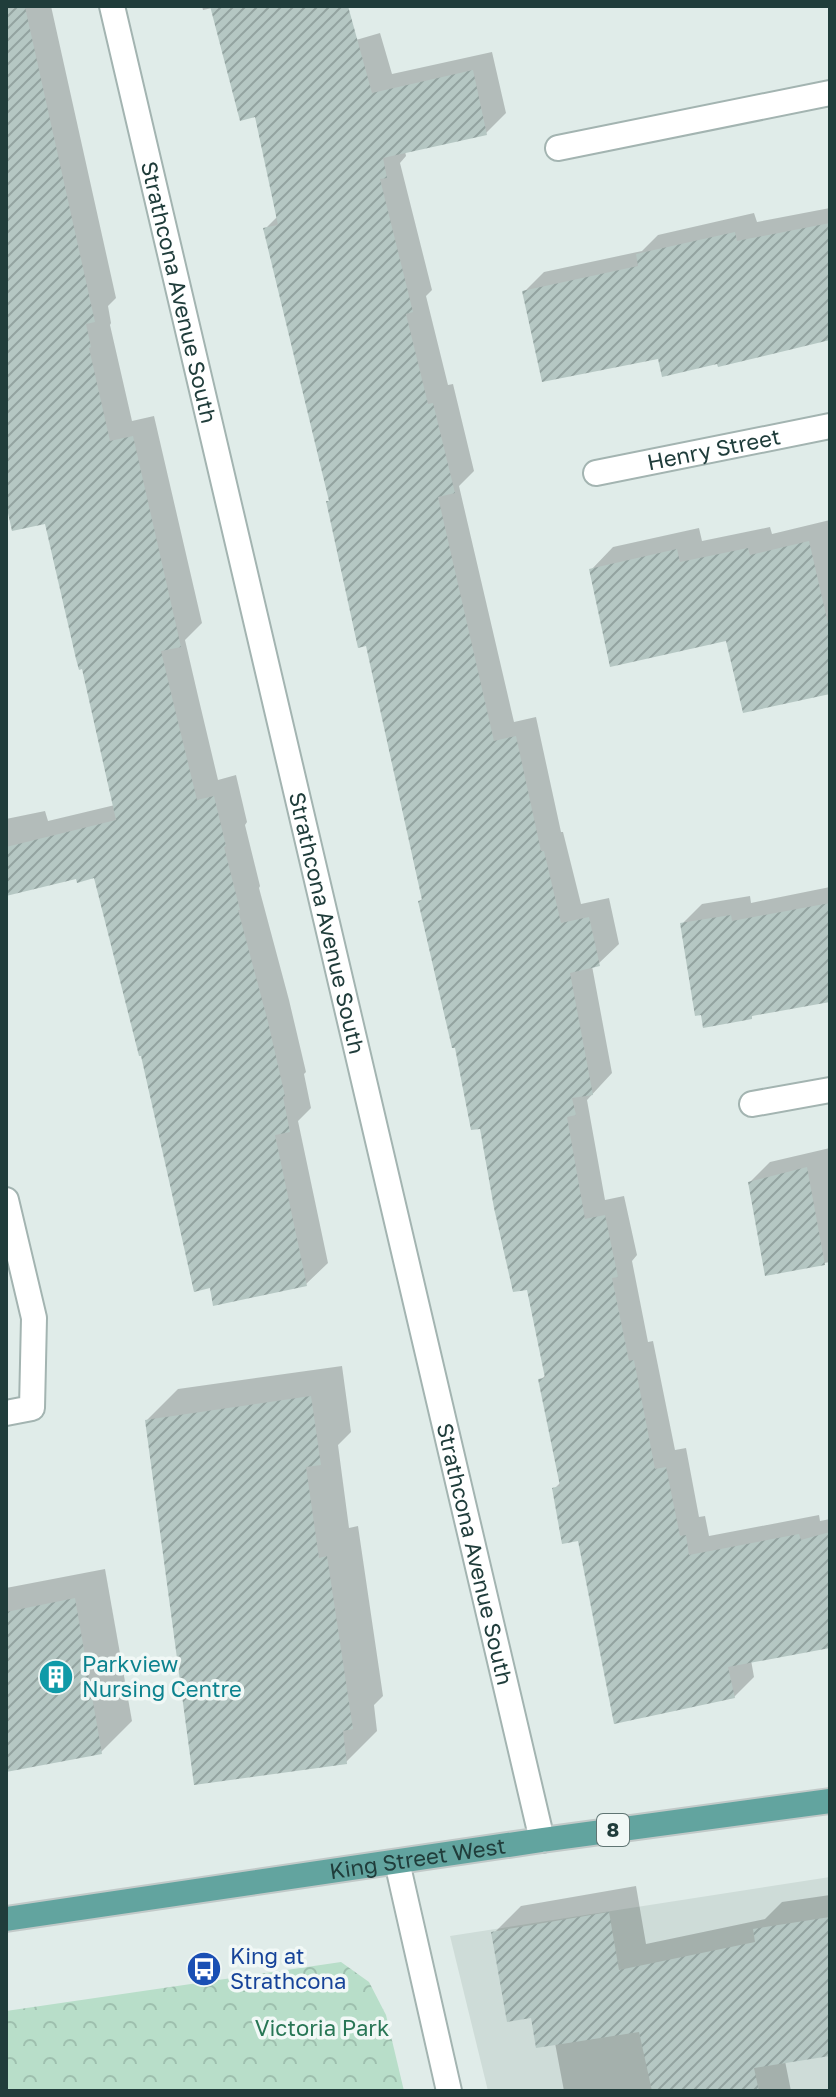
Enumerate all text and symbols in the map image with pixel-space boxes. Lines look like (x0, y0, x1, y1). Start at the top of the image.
street label: Strathcona Avenue South (136, 158, 223, 426)
street label: Henry Street (645, 422, 783, 475)
street label: Strathcona Avenue South (284, 789, 371, 1057)
street label: Strathcona Avenue South (432, 1420, 519, 1688)
place label: Parkview Nursing Centre (82, 1650, 242, 1702)
building icon: Parkview Nursing Centre (37, 1658, 75, 1696)
road number: 8 (597, 1814, 629, 1846)
street label: King Street West (328, 1832, 507, 1884)
place label: King at Strathcona (230, 1942, 347, 1994)
bus stop icon: King at Strathcona (185, 1950, 223, 1988)
park label: Victoria Park (255, 2014, 389, 2041)

